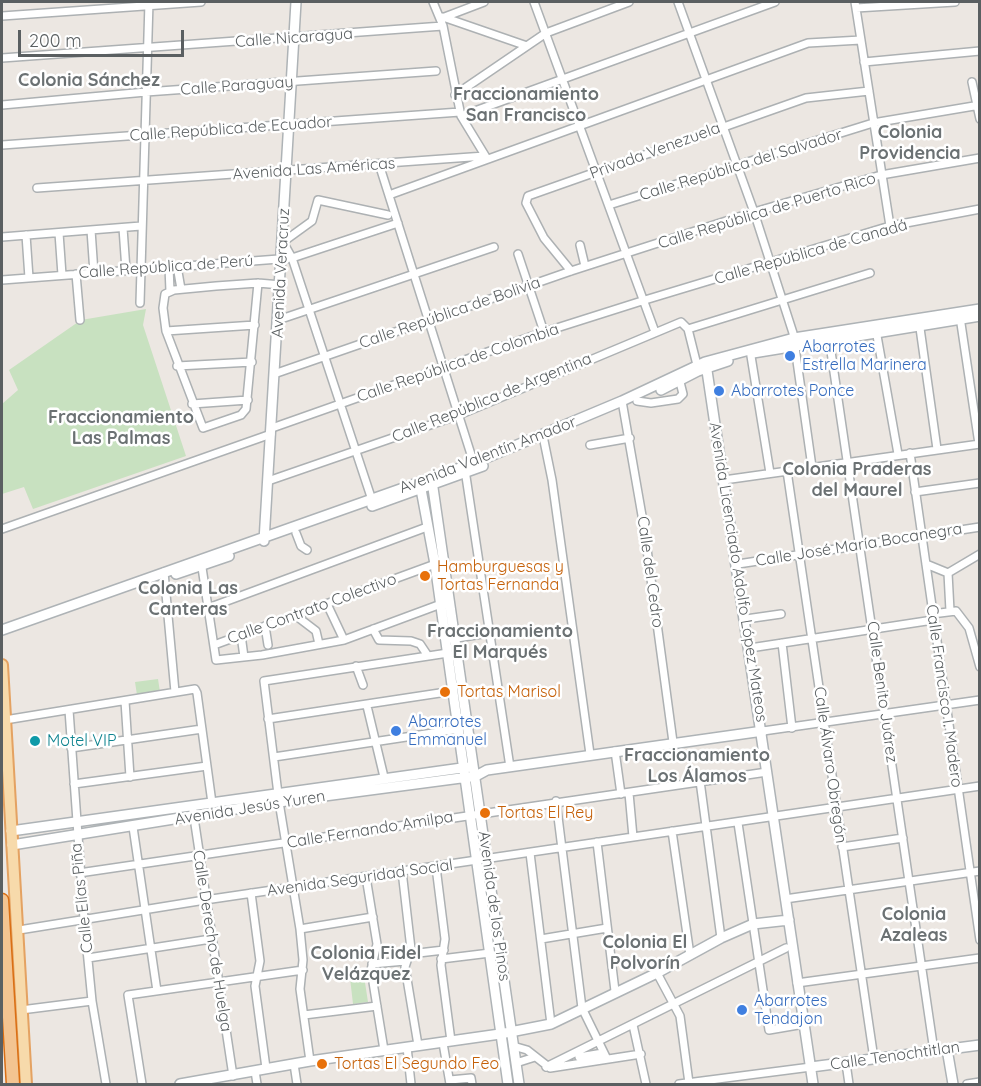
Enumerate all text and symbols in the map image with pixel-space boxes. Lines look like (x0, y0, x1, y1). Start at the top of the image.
scale bar (21, 18, 188, 56)
street label: Calle Nicaragua (234, 24, 354, 52)
text: 200 m (29, 29, 82, 52)
district label: Colonia Sánchez (18, 70, 160, 92)
street label: Calle Paraguay (180, 72, 294, 100)
district label: Fraccionamiento San Francisco (453, 84, 599, 127)
street label: Calle República de Ecuador (129, 112, 333, 146)
street label: Privada Venezuela (587, 118, 723, 184)
district label: Colonia Providencia (859, 122, 961, 164)
street label: Calle República del Salvador (637, 125, 845, 205)
street label: Avenida Las Américas (232, 154, 396, 184)
street label: Calle República de Puerto Rico (656, 169, 878, 253)
street label: Avenida Veracruz (268, 208, 294, 338)
street label: Calle República de Canadá (712, 215, 910, 289)
street label: Calle República de Perú (78, 251, 254, 283)
street label: Calle República de Bolivia (357, 273, 543, 353)
street label: Calle República de Colombia (355, 319, 561, 407)
place label: Abarrotes Estrella Marinera (802, 337, 927, 375)
street label: Calle República de Argentina (389, 349, 595, 447)
marker: Abarrotes Estrella Marinera (783, 349, 797, 363)
place label: Abarrotes Ponce (731, 381, 854, 401)
marker: Abarrotes Ponce (712, 384, 726, 398)
district label: Fraccionamiento Las Palmas (48, 407, 194, 450)
street label: Avenida Valentín Amador (397, 412, 579, 498)
street label: Avenida Licenciado Adolfo López Mateos (705, 421, 771, 723)
district label: Colonia Praderas del Maurel (782, 459, 932, 502)
street label: Calle del Cedro (633, 515, 667, 629)
street label: Calle José María Bocanegra (754, 519, 964, 571)
place label: Hamburguesas y Tortas Fernanda (437, 557, 564, 595)
street label: Calle Contrato Colectivo (225, 569, 399, 649)
marker: Hamburguesas y Tortas Fernanda (418, 569, 432, 583)
district label: Colonia Las Canteras (138, 578, 238, 620)
street label: Calle Francisco I. Madero (922, 603, 966, 789)
street label: Calle Benito Juárez (863, 620, 901, 764)
district label: Fraccionamiento El Marqués (427, 621, 573, 664)
place label: Tortas Marisol (457, 682, 561, 702)
marker: Tortas Marisol (438, 685, 452, 699)
street label: Calle Álvaro Obregón (810, 685, 850, 845)
place label: Abarrotes Emmanuel (408, 712, 487, 750)
marker: Abarrotes Emmanuel (389, 724, 403, 738)
place label: Motel VIP (47, 731, 117, 751)
marker: Motel VIP (28, 734, 42, 748)
district label: Fraccionamiento Los Álamos (624, 745, 770, 788)
street label: Avenida Jesús Yuren (173, 787, 327, 829)
place label: Tortas El Rey (497, 803, 593, 823)
marker: Tortas El Rey (478, 806, 492, 820)
street label: Calle Fernando Amilpa (285, 807, 455, 853)
street label: Avenida de los Pinos (474, 830, 514, 982)
street label: Calle Elías Piña (67, 842, 97, 954)
street label: Calle Derecho de Huelga (188, 849, 236, 1033)
street label: Avenida Seguridad Social (266, 855, 454, 901)
district label: Colonia Azaleas (881, 904, 947, 946)
district label: Colonia El Polvorín (603, 932, 687, 974)
district label: Colonia Fidel Velázquez (311, 943, 421, 986)
place label: Abarrotes Tendajon (754, 991, 827, 1029)
marker: Abarrotes Tendajon (735, 1003, 749, 1017)
street label: Calle Tenochtitlan (829, 1037, 961, 1075)
place label: Tortas El Segundo Feo (334, 1054, 499, 1074)
marker: Tortas El Segundo Feo (315, 1057, 329, 1071)

